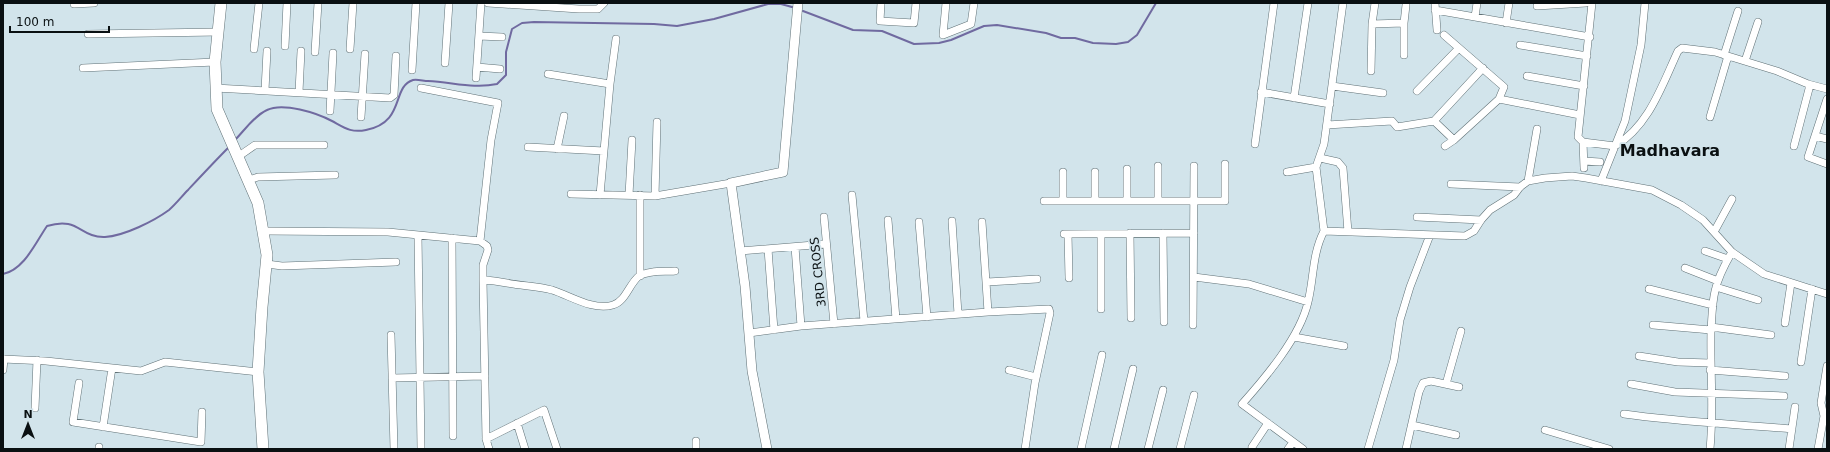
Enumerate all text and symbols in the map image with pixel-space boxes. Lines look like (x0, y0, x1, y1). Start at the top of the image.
scale bar (10, 8, 109, 34)
text: 100 m (16, 15, 54, 29)
district label: Madhavara (1620, 141, 1720, 160)
street label: 3RD CROSS (807, 236, 829, 308)
north arrow (8, 404, 48, 444)
text: N (23, 408, 33, 421)

